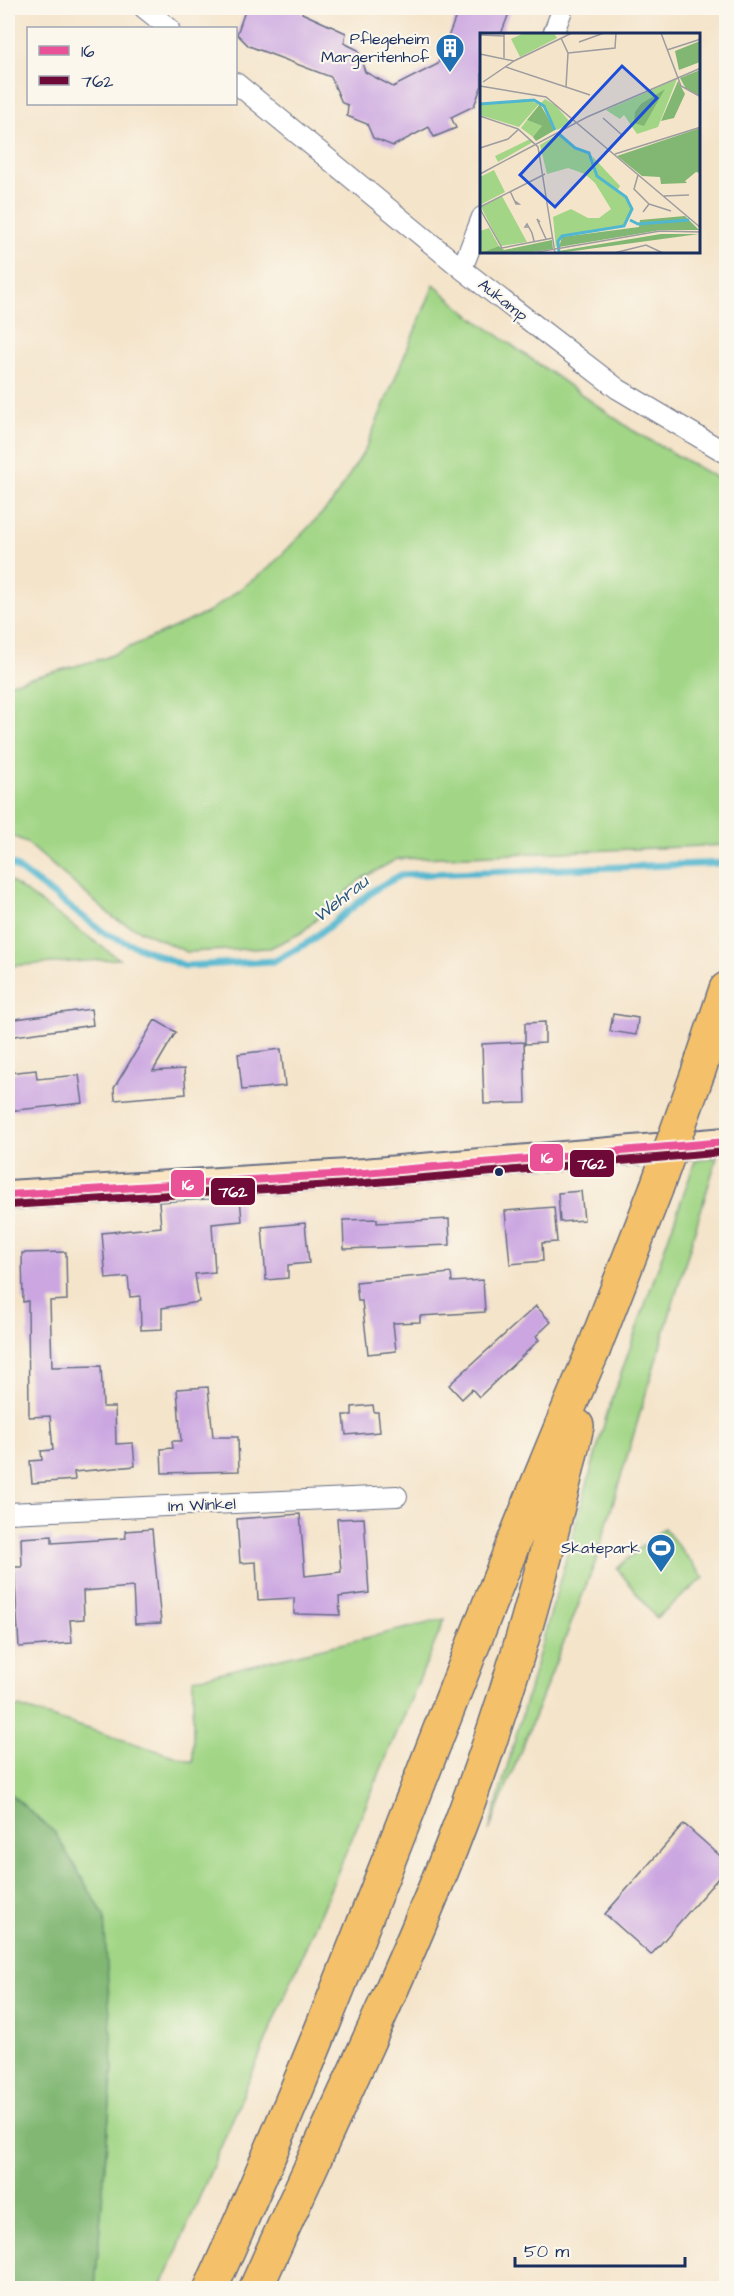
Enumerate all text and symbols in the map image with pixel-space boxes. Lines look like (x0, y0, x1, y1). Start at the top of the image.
legend (27, 27, 237, 105)
place label: Pflegeheim Margeritenhof (321, 28, 430, 69)
building icon: Pflegeheim Margeritenhof (434, 32, 466, 74)
inset map (480, 33, 701, 254)
text: 16 (81, 39, 95, 64)
text: 762 (81, 69, 114, 94)
street label: Aukamp (473, 274, 533, 326)
water label: Wehrau (308, 869, 375, 928)
line badge: 16 (529, 1143, 564, 1172)
text: 16 (541, 1147, 553, 1169)
line badge: 762 (569, 1149, 615, 1178)
text: 762 (576, 1153, 607, 1175)
unlabelled marker (493, 1166, 505, 1178)
line badge: 16 (170, 1169, 205, 1198)
text: 16 (182, 1174, 194, 1196)
line badge: 762 (210, 1177, 256, 1206)
text: 762 (217, 1181, 248, 1203)
street label: Im Winkel (168, 1493, 236, 1517)
sports icon: Skatepark (645, 1532, 677, 1574)
place label: Skatepark (561, 1537, 640, 1559)
scale bar (515, 2230, 684, 2268)
text: 50 m (524, 2239, 569, 2264)

